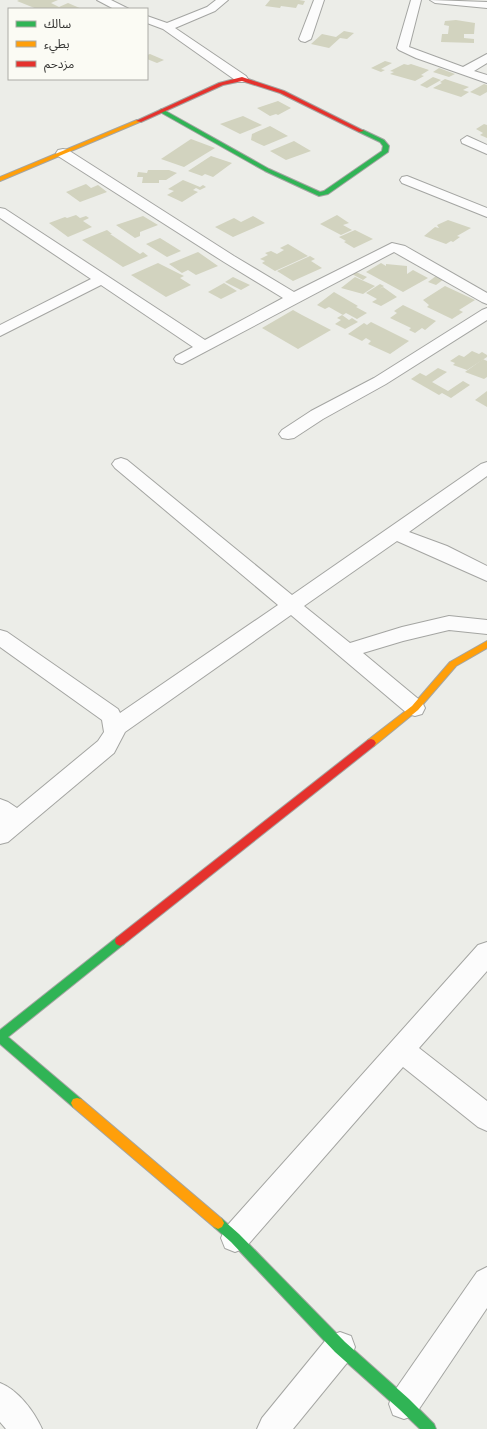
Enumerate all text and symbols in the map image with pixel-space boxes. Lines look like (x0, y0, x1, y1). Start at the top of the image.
legend (8, 8, 148, 80)
text: سالك (44, 16, 71, 31)
text: بطيء (44, 36, 70, 54)
text: مزدحم (44, 56, 74, 73)

